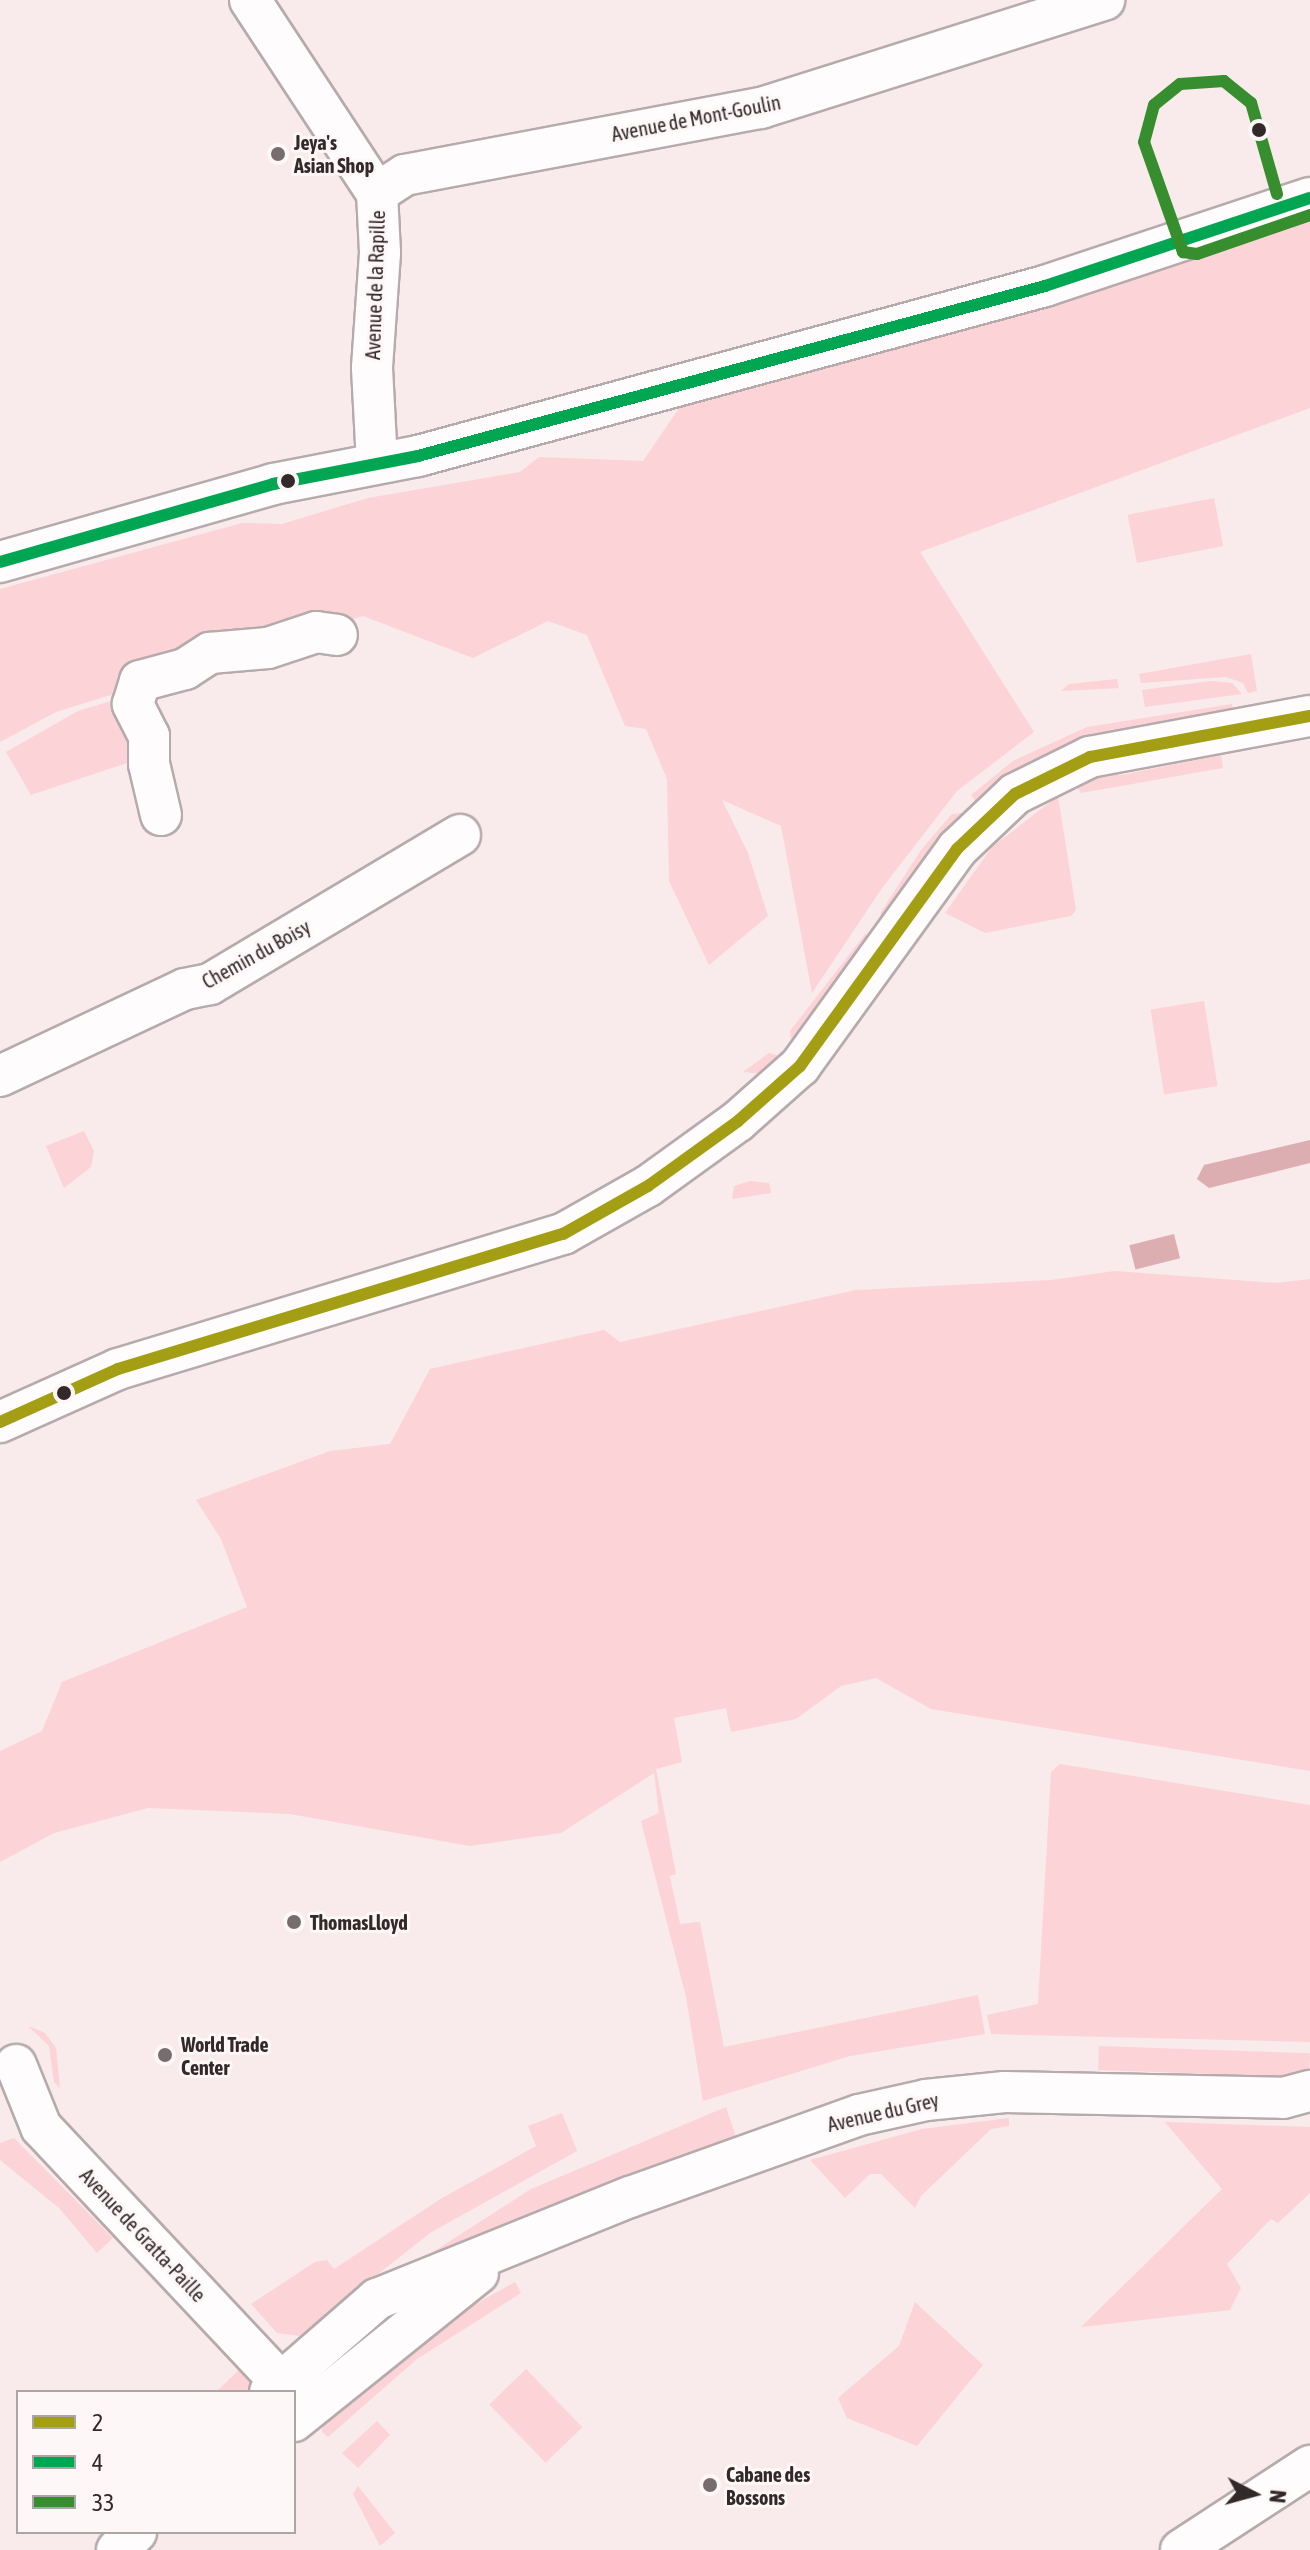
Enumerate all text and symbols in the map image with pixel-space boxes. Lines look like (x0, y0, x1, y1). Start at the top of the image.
street label: Avenue de Mont-Goulin (609, 90, 783, 146)
unlabelled marker (1251, 122, 1267, 138)
place label: Jeya's Asian Shop (294, 130, 374, 177)
marker: Jeya's Asian Shop (269, 145, 287, 163)
street label: Avenue de la Rapille (360, 210, 390, 360)
unlabelled marker (280, 473, 296, 489)
street label: Chemin du Boisy (198, 914, 314, 994)
unlabelled marker (56, 1385, 72, 1401)
place label: ThomasLloyd (310, 1910, 408, 1934)
marker: ThomasLloyd (285, 1913, 303, 1931)
place label: World Trade Center (181, 2032, 268, 2079)
marker: World Trade Center (156, 2046, 174, 2064)
street label: Avenue du Grey (825, 2088, 941, 2136)
street label: Avenue de Gratta-Paille (75, 2163, 211, 2307)
legend (16, 2390, 296, 2534)
text: 2 (92, 2409, 103, 2436)
text: 4 (92, 2449, 103, 2476)
north arrow (1214, 2454, 1294, 2534)
place label: Cabane des Bossons (726, 2462, 810, 2509)
marker: Cabane des Bossons (701, 2476, 719, 2494)
text: 33 (92, 2489, 115, 2516)
text: N (1264, 2489, 1291, 2504)

